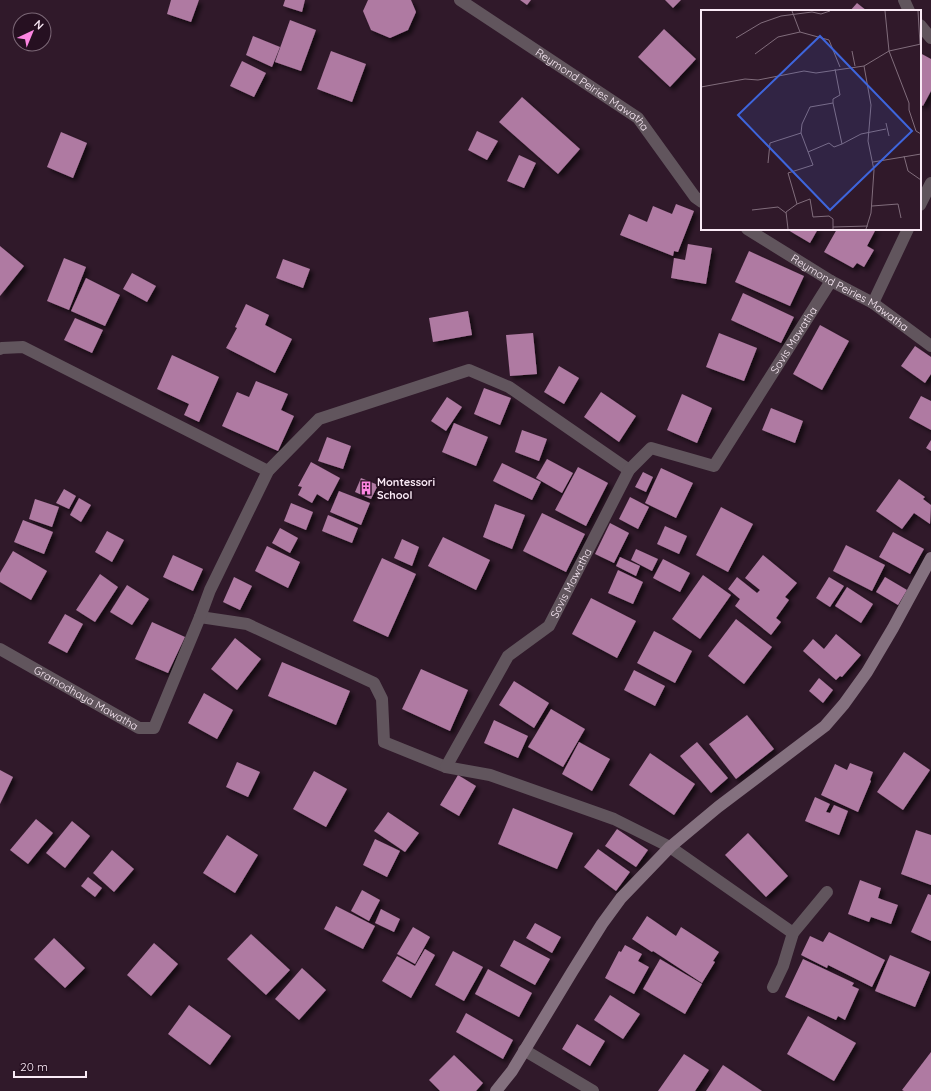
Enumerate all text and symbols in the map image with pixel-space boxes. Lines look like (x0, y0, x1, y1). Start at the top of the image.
inset map (701, 10, 921, 230)
north arrow (12, 12, 52, 52)
text: N (31, 17, 47, 33)
street label: Reymond Peiries Mawatha (533, 45, 652, 134)
street label: Reymond Peiries Mawatha (788, 251, 912, 334)
street label: Sovis Mawatha (767, 304, 820, 376)
place label: Montessori School (377, 475, 435, 502)
building icon: Montessori School (358, 480, 374, 496)
street label: Sovis Mawatha (547, 546, 595, 620)
street label: Gramodhaya Mawatha (31, 663, 141, 733)
scale bar (14, 1053, 86, 1079)
text: 20 m (20, 1059, 48, 1074)

